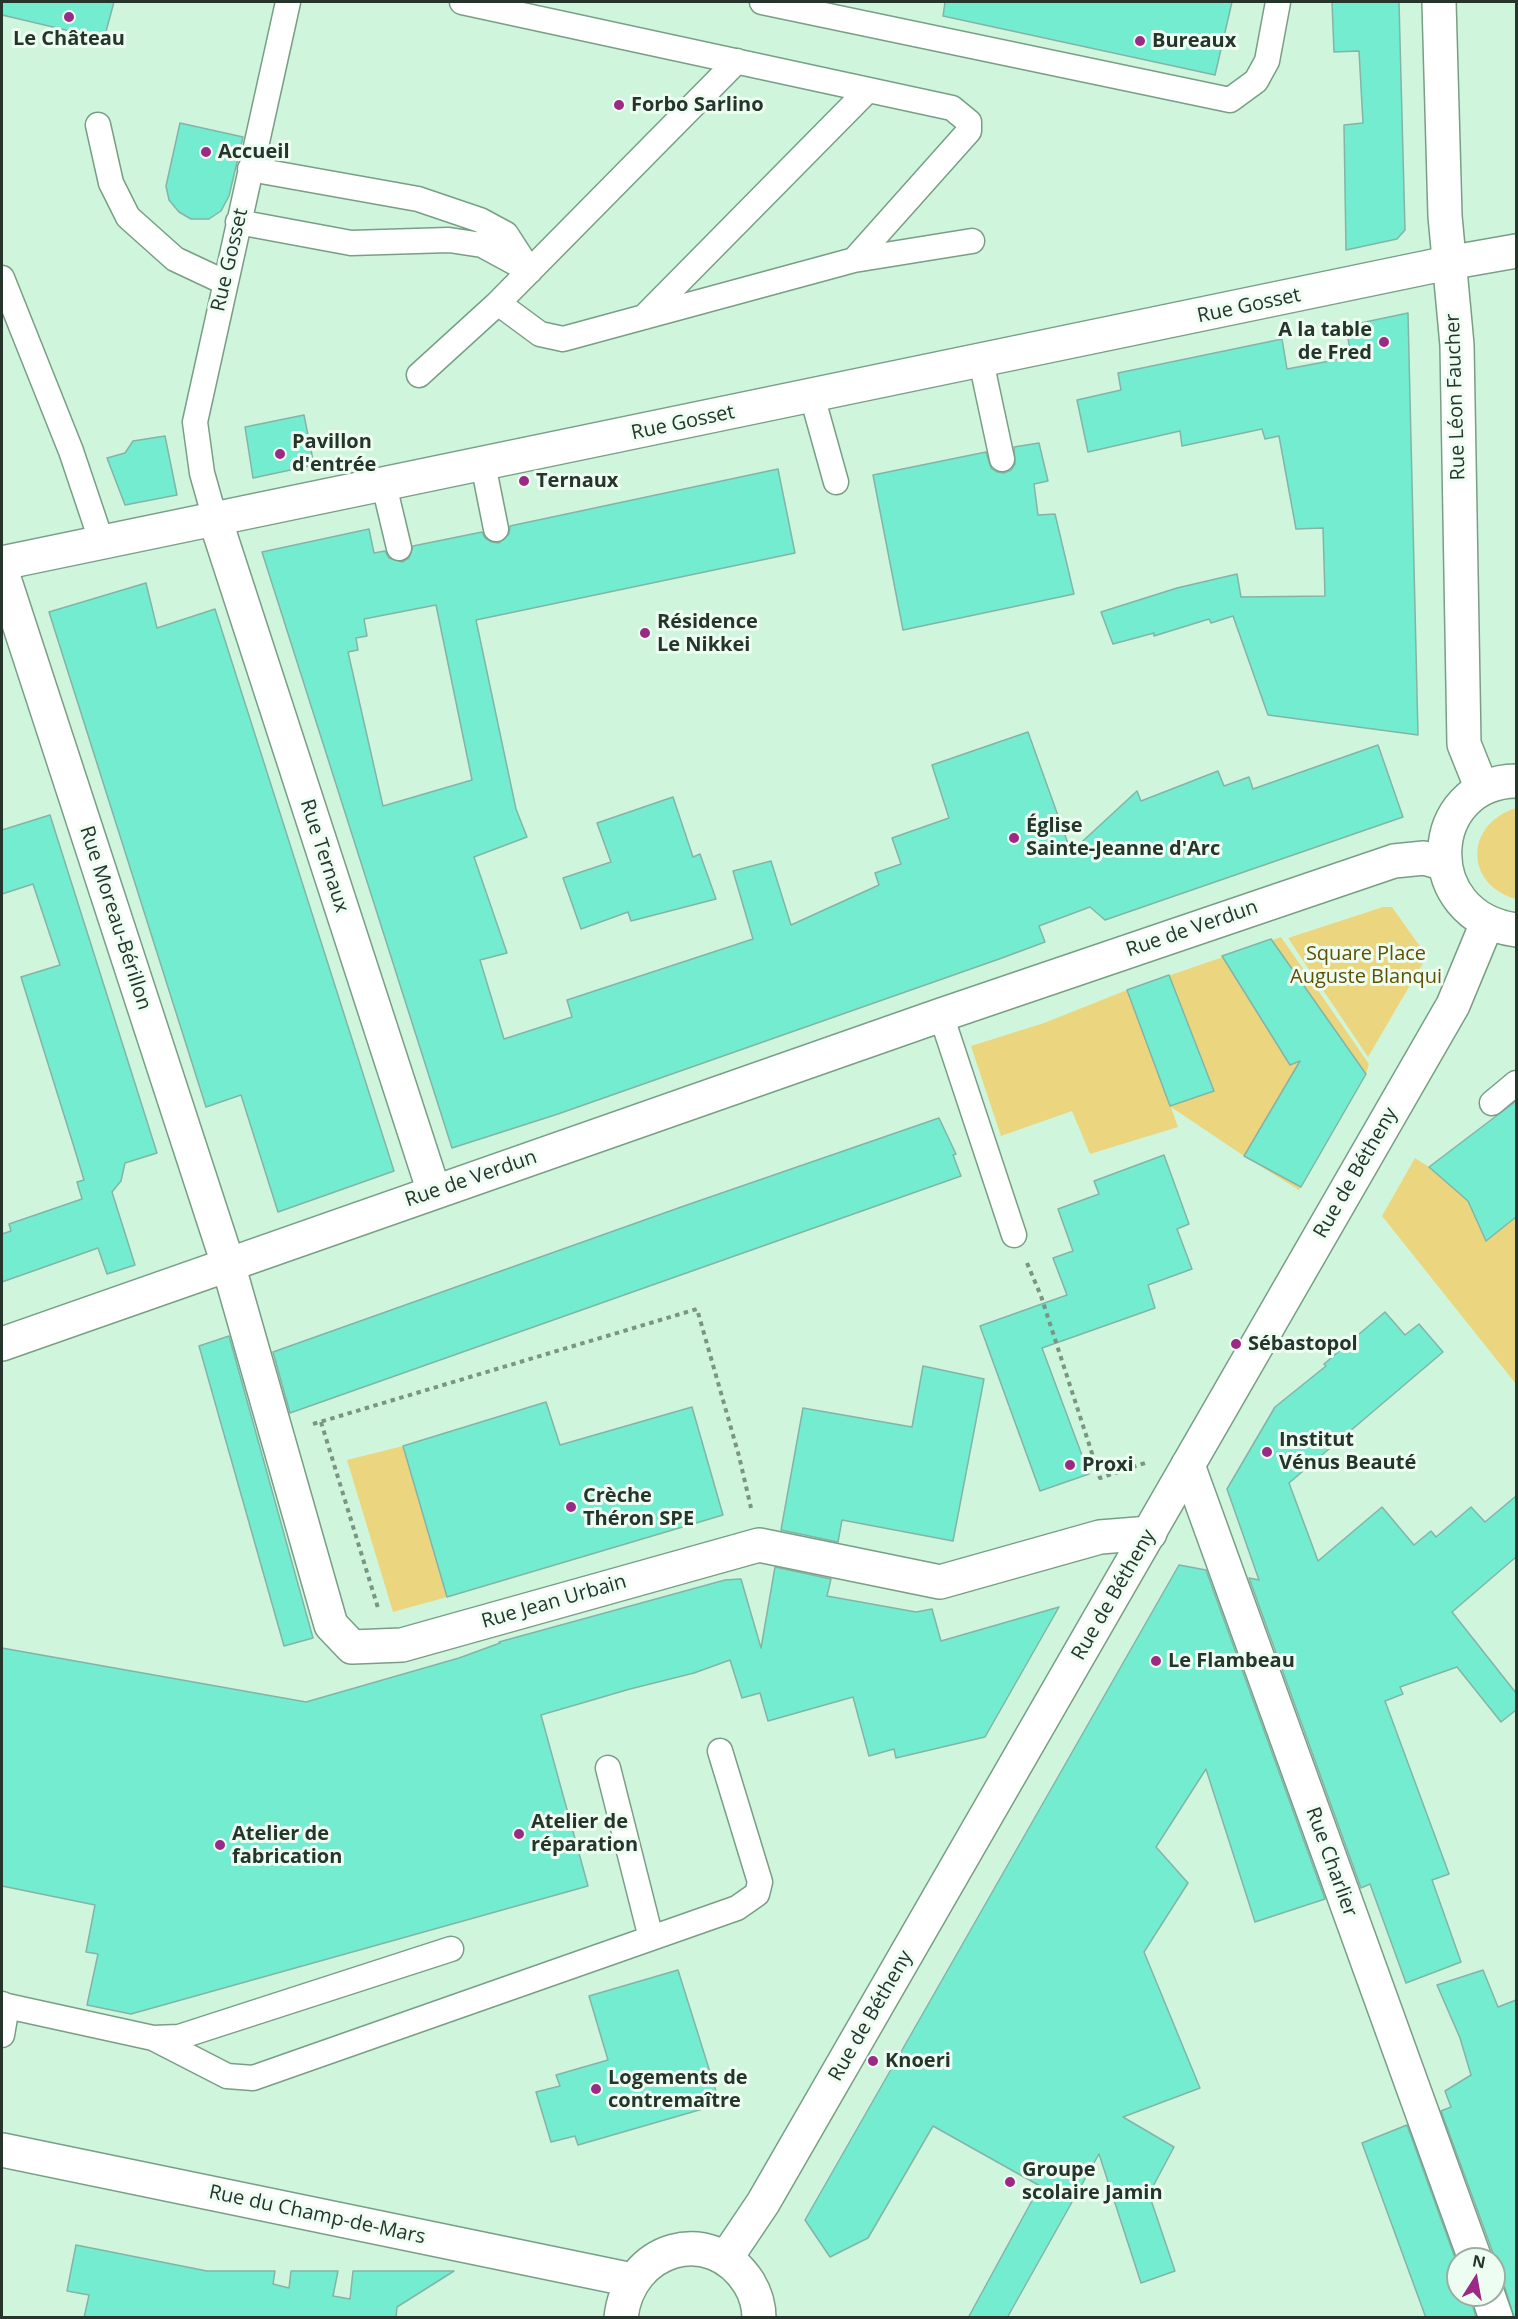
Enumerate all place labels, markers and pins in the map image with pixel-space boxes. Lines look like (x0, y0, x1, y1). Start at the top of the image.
marker: Le Château (62, 10, 76, 24)
place label: Le Château (13, 27, 125, 51)
place label: Bureaux (1152, 29, 1236, 53)
marker: Bureaux (1133, 34, 1147, 48)
place label: Forbo Sarlino (631, 93, 764, 117)
marker: Forbo Sarlino (612, 98, 626, 112)
place label: Accueil (218, 140, 290, 164)
marker: Accueil (199, 145, 213, 159)
place label: A la table de Fred (1278, 318, 1372, 365)
marker: A la table de Fred (1377, 335, 1391, 349)
place label: Pavillon d'entrée (292, 430, 376, 477)
marker: Pavillon d'entrée (273, 447, 287, 461)
place label: Ternaux (536, 469, 618, 493)
marker: Ternaux (517, 474, 531, 488)
place label: Résidence Le Nikkei (657, 610, 758, 657)
marker: Résidence Le Nikkei (638, 626, 652, 640)
place label: Église Sainte-Jeanne d'Arc (1026, 814, 1220, 861)
marker: Église Sainte-Jeanne d'Arc (1007, 831, 1021, 845)
place label: Sébastopol (1248, 1332, 1358, 1356)
marker: Sébastopol (1229, 1337, 1243, 1351)
place label: Institut Vénus Beauté (1279, 1428, 1416, 1475)
marker: Institut Vénus Beauté (1260, 1445, 1274, 1459)
place label: Proxi (1082, 1453, 1134, 1477)
marker: Proxi (1063, 1458, 1077, 1472)
place label: Crèche Théron SPE (583, 1484, 694, 1531)
marker: Crèche Théron SPE (564, 1500, 578, 1514)
place label: Le Flambeau (1168, 1649, 1295, 1673)
marker: Le Flambeau (1149, 1654, 1163, 1668)
place label: Atelier de réparation (531, 1810, 638, 1857)
place label: Atelier de fabrication (232, 1822, 342, 1869)
marker: Atelier de réparation (512, 1827, 526, 1841)
marker: Atelier de fabrication (213, 1838, 227, 1852)
place label: Knoeri (885, 2049, 951, 2073)
marker: Knoeri (866, 2054, 880, 2068)
place label: Logements de contremaître (608, 2066, 748, 2113)
marker: Logements de contremaître (589, 2082, 603, 2096)
place label: Groupe scolaire Jamin (1022, 2158, 1163, 2205)
marker: Groupe scolaire Jamin (1003, 2175, 1017, 2189)

